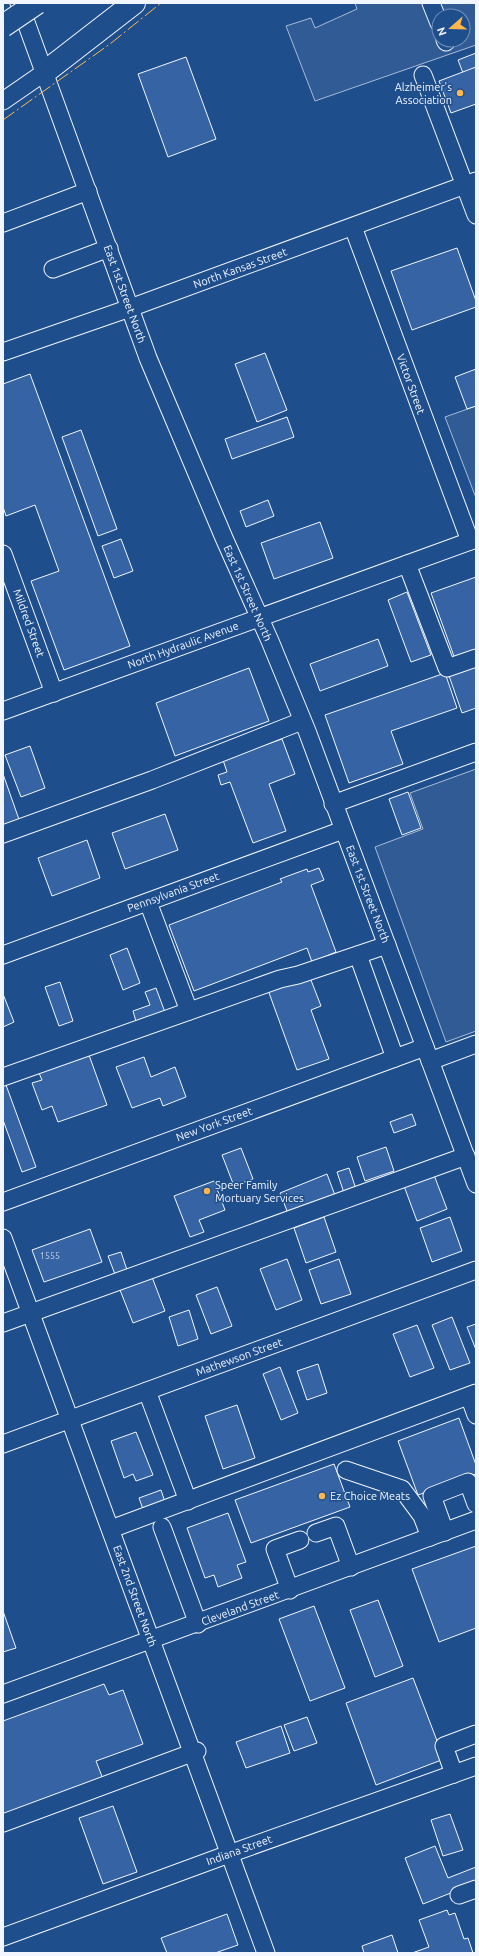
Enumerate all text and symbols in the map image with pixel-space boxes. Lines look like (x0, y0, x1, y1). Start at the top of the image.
north arrow (431, 8, 471, 48)
text: N (435, 26, 449, 37)
place label: Alzheimer's Association (395, 81, 452, 106)
marker: Alzheimer's Association (455, 88, 465, 98)
street label: East 1st Street North (102, 243, 148, 345)
street label: North Kansas Street (192, 245, 289, 291)
street label: Victor Street (395, 352, 428, 416)
street label: East 1st Street North (221, 543, 275, 643)
street label: Mildred Street (11, 587, 47, 659)
street label: North Hydraulic Avenue (126, 619, 240, 671)
street label: East 1st Street North (344, 844, 392, 944)
street label: Pennsylvania Street (125, 870, 221, 914)
street label: New York Street (174, 1104, 254, 1143)
place label: Speer Family Mortuary Services (215, 1179, 304, 1204)
marker: Speer Family Mortuary Services (202, 1186, 212, 1196)
house number: 1555 (40, 1251, 60, 1261)
street label: Mathewson Street (194, 1336, 285, 1378)
place label: Ez Choice Meats (330, 1490, 410, 1502)
marker: Ez Choice Meats (317, 1491, 327, 1501)
street label: East 2nd Street North (111, 1544, 159, 1648)
street label: Cleveland Street (200, 1588, 281, 1628)
street label: Indiana Street (205, 1832, 274, 1867)

